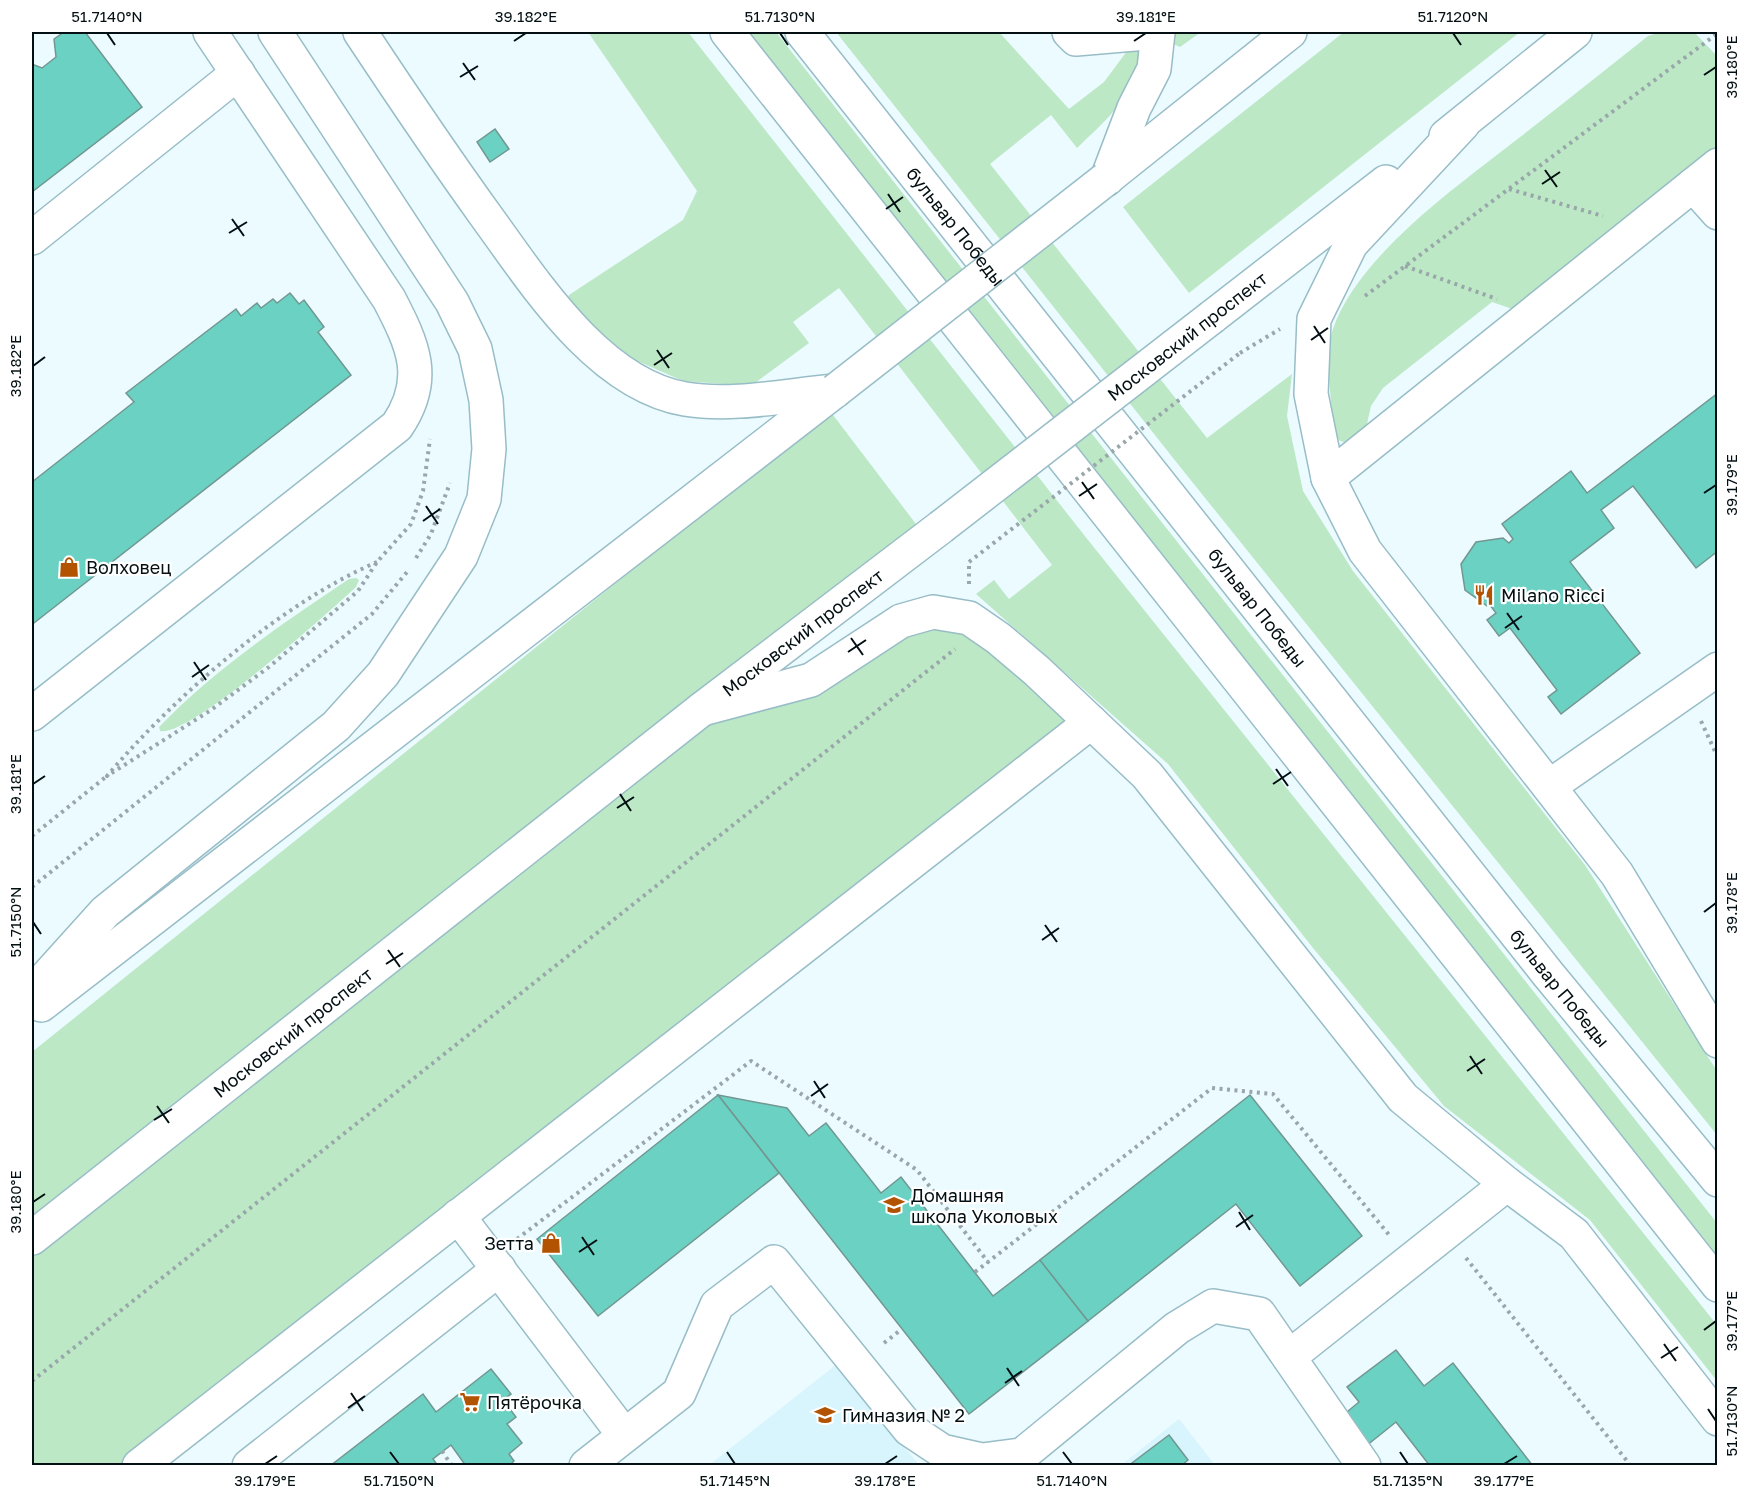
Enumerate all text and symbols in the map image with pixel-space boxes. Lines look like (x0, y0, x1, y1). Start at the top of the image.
text: 51.7140°N (71, 7, 143, 25)
text: 39.182°E (495, 7, 557, 25)
text: 51.7130°N (744, 7, 816, 25)
text: 39.181°E (1116, 7, 1176, 25)
text: 51.7120°N (1418, 7, 1488, 25)
text: 39.180°E (1722, 35, 1740, 99)
street label: бульвар Победы (902, 163, 1010, 290)
street label: Московский проспект (1103, 267, 1271, 405)
text: 39.182°E (6, 335, 24, 397)
text: 39.179°E (1722, 454, 1740, 516)
street label: бульвар Победы (1204, 544, 1311, 671)
shop icon: Волховец (57, 555, 81, 579)
place label: Волховец (86, 556, 171, 578)
street label: Московский проспект (718, 564, 888, 701)
restaurant icon: Milano Ricci (1472, 583, 1496, 607)
place label: Milano Ricci (1501, 584, 1605, 606)
text: 39.181°E (6, 754, 24, 814)
text: 39.178°E (1722, 872, 1740, 934)
text: 51.7150°N (6, 887, 24, 957)
street label: бульвар Победы (1506, 925, 1614, 1051)
street label: Московский проспект (209, 963, 377, 1102)
text: 39.180°E (6, 1170, 24, 1234)
place label: Домашняя школа Уколовых (911, 1184, 1058, 1227)
school or university icon: Домашняя школа Уколовых (882, 1193, 906, 1217)
shop icon: Зетта (539, 1231, 563, 1255)
place label: Зетта (484, 1232, 534, 1254)
text: 39.177°E (1722, 1291, 1740, 1351)
text: 51.7130°N (1722, 1385, 1740, 1457)
supermarket icon: Пятёрочка (458, 1390, 482, 1414)
place label: Пятёрочка (487, 1391, 582, 1413)
school or university icon: Гимназия № 2 (813, 1403, 837, 1427)
place label: Гимназия № 2 (842, 1404, 965, 1426)
text: 39.179°E (234, 1471, 296, 1489)
text: 51.7150°N (364, 1471, 434, 1489)
text: 51.7145°N (700, 1471, 770, 1489)
text: 39.178°E (854, 1471, 916, 1489)
text: 51.7140°N (1036, 1471, 1108, 1489)
text: 51.7135°N (1373, 1471, 1443, 1489)
text: 39.177°E (1474, 1471, 1534, 1489)

